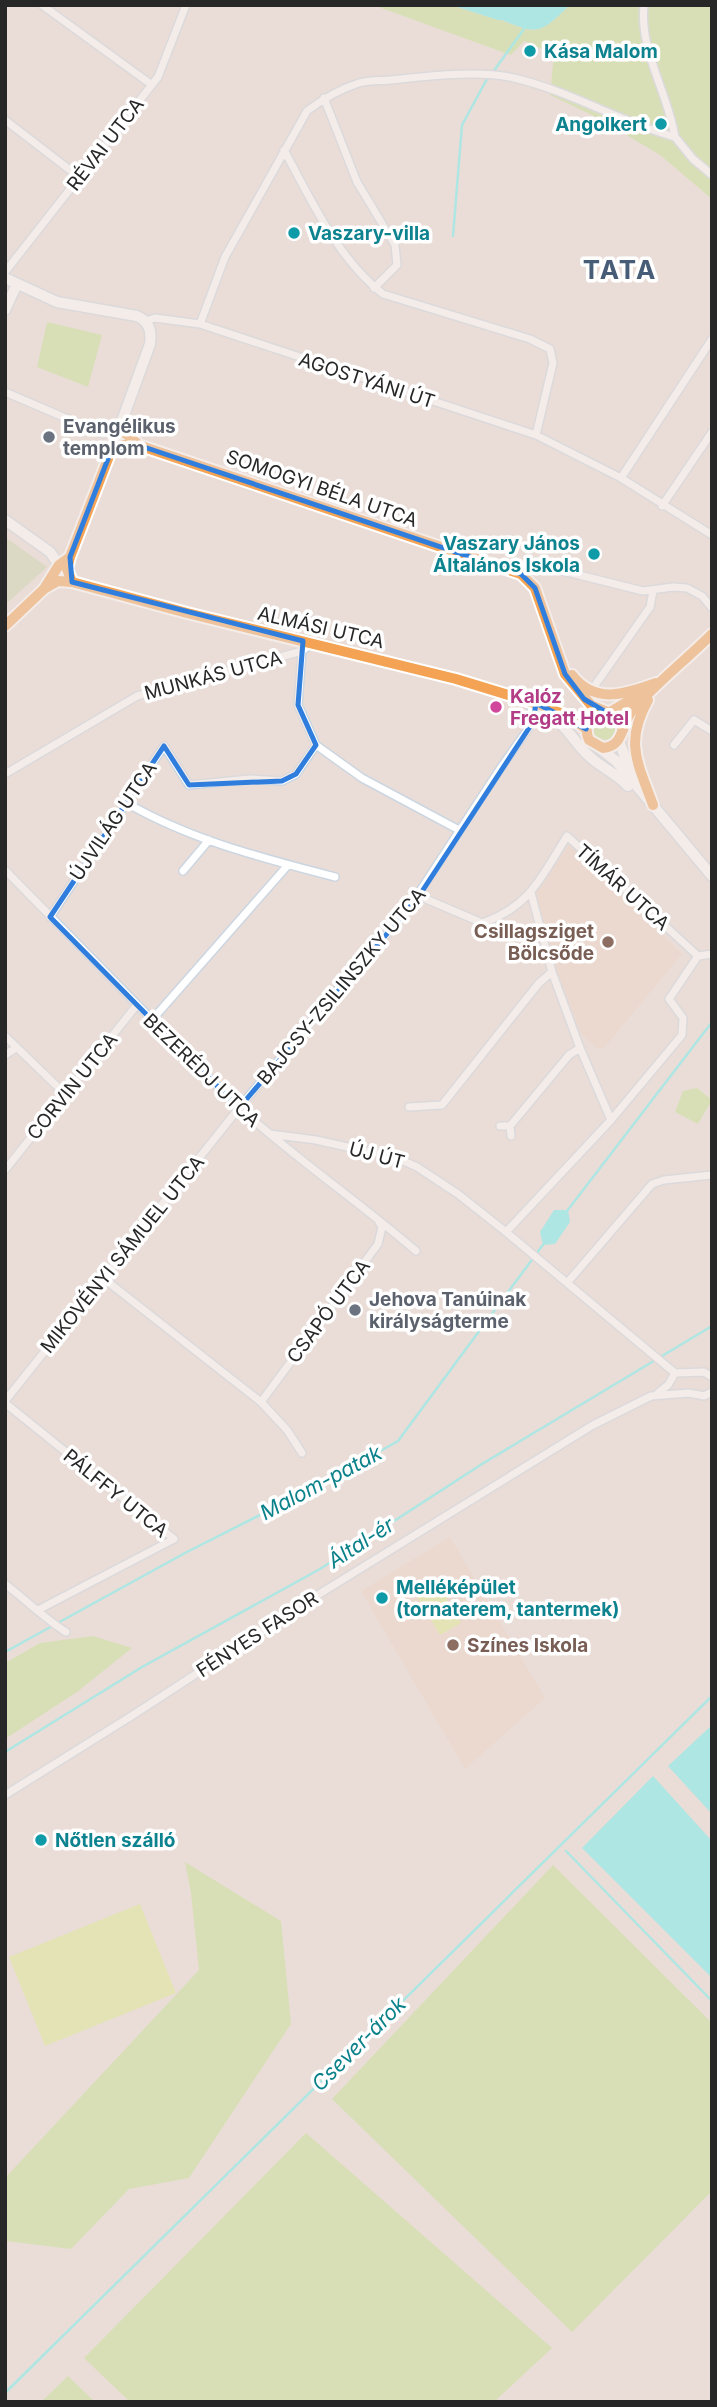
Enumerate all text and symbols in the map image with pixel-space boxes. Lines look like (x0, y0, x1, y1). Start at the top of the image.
place label: Kása Malom (544, 40, 658, 63)
marker: Kása Malom (522, 43, 538, 59)
street label: RÉVAI UTCA (61, 93, 149, 195)
place label: Angolkert (555, 113, 647, 136)
marker: Angolkert (653, 116, 669, 132)
place label: Vaszary-villa (308, 222, 430, 245)
marker: Vaszary-villa (286, 225, 302, 241)
district label: TATA (583, 254, 657, 285)
street label: AGOSTYÁNI ÚT (296, 347, 438, 413)
place label: Evangélikus templom (63, 415, 176, 460)
marker: Evangélikus templom (41, 429, 57, 445)
street label: SOMOGYI BÉLA UTCA (223, 444, 421, 532)
place label: Vaszary János Általános Iskola (433, 532, 580, 577)
marker: Vaszary János Általános Iskola (586, 546, 602, 562)
street label: ALMÁSI UTCA (255, 601, 387, 653)
street label: MUNKÁS UTCA (142, 645, 284, 705)
place label: Kalóz Fregatt Hotel (510, 685, 629, 730)
marker: Kalóz Fregatt Hotel (488, 699, 504, 715)
street label: ÚJVILÁG UTCA (64, 757, 162, 885)
street label: TÍMÁR UTCA (571, 839, 675, 935)
street label: BAJCSY-ZSILINSZKY UTCA (252, 883, 430, 1089)
place label: Csillagsziget Bölcsőde (474, 920, 594, 965)
marker: Csillagsziget Bölcsőde (600, 934, 616, 950)
street label: BEZERÉDJ UTCA (139, 1008, 265, 1132)
street label: CORVIN UTCA (22, 1028, 122, 1144)
street label: ÚJ ÚT (346, 1136, 408, 1174)
street label: MIKOVÉNYI SÁMUEL UTCA (35, 1150, 209, 1358)
street label: CSAPÓ UTCA (282, 1255, 375, 1368)
place label: Jehova Tanúinak királyságterme (369, 1288, 526, 1333)
marker: Jehova Tanúinak királyságterme (347, 1302, 363, 1318)
water label: Malom-patak (256, 1440, 386, 1525)
street label: PÁLFFY UTCA (59, 1443, 173, 1543)
water label: Által-ér (321, 1510, 400, 1574)
place label: Melléképület (tornaterem, tantermek) (396, 1576, 619, 1621)
street label: FÉNYES FASOR (192, 1586, 322, 1682)
marker: Melléképület (tornaterem, tantermek) (374, 1590, 390, 1606)
place label: Színes Iskola (467, 1634, 588, 1657)
marker: Színes Iskola (445, 1637, 461, 1653)
place label: Nőtlen szálló (55, 1829, 175, 1852)
marker: Nőtlen szálló (33, 1832, 49, 1848)
water label: Csever-árok (306, 1991, 411, 2096)

